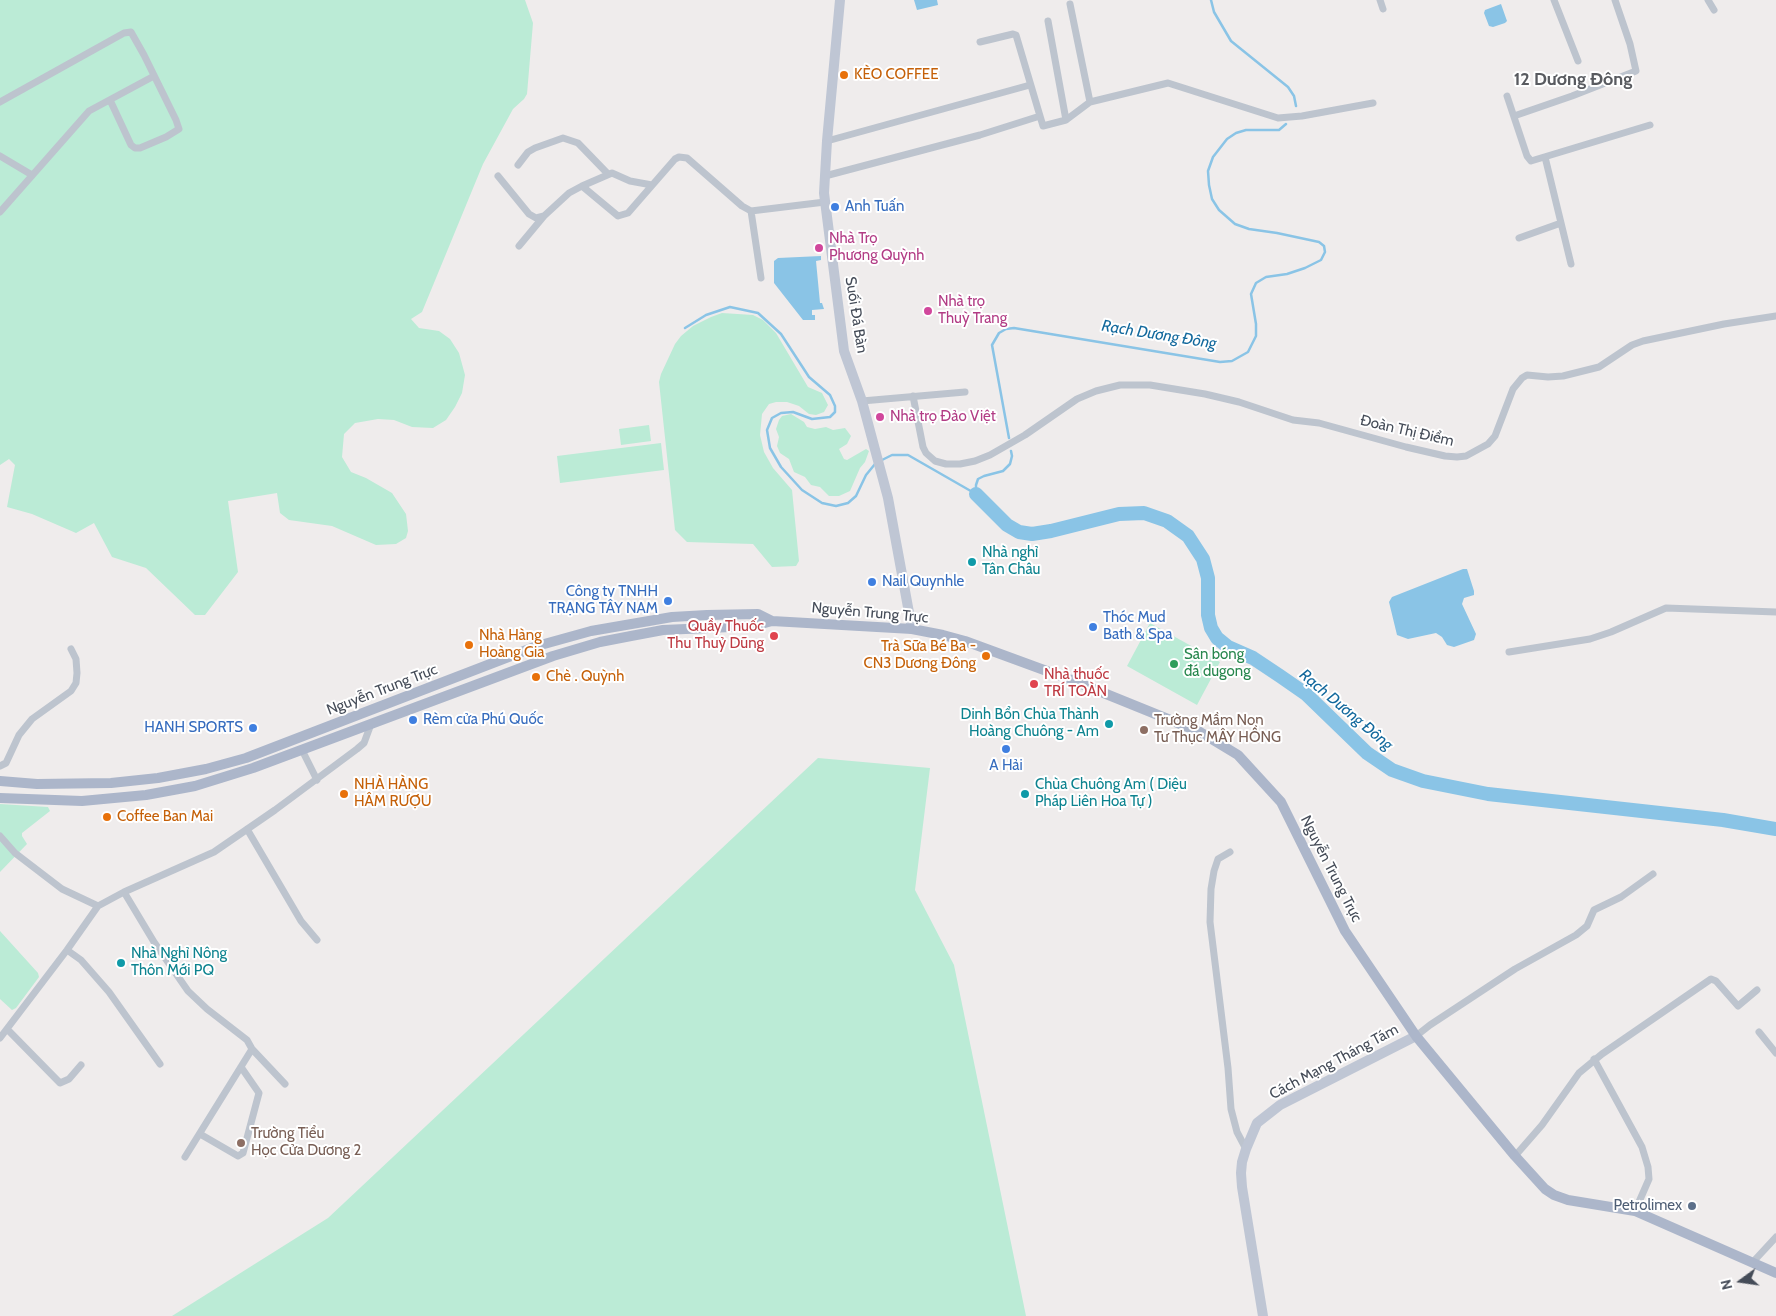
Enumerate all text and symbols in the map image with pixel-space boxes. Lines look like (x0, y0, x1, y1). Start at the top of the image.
place label: KÈO COFFEE (854, 66, 938, 84)
marker: KÈO COFFEE (838, 69, 850, 81)
district label: 12 Dương Đông (1514, 69, 1632, 91)
place label: Anh Tuấn (845, 198, 904, 216)
marker: Anh Tuấn (829, 201, 841, 213)
place label: Nhà Trọ Phương Quỳnh (829, 230, 924, 265)
marker: Nhà Trọ Phương Quỳnh (813, 242, 825, 254)
street label: Suối Đá Bàn (841, 275, 871, 355)
place label: Nhà trọ Thuỳ Trang (938, 293, 1007, 328)
marker: Nhà trọ Thuỳ Trang (922, 305, 934, 317)
water label: Rạch Dương Đông (1100, 316, 1218, 354)
place label: Nhà trọ Đảo Việt (890, 408, 996, 426)
marker: Nhà trọ Đảo Việt (874, 411, 886, 423)
street label: Đoàn Thị Điểm (1358, 411, 1456, 451)
place label: Nhà nghỉ Tân Châu (982, 544, 1040, 579)
marker: Nhà nghỉ Tân Châu (966, 556, 978, 568)
place label: Nail Quynhle (882, 573, 964, 591)
marker: Nail Quynhle (866, 576, 878, 588)
place label: Công ty TNHH TRẠNG TÂY NAM (548, 583, 658, 618)
marker: Công ty TNHH TRẠNG TÂY NAM (662, 595, 674, 607)
street label: Nguyễn Trung Trực (811, 599, 929, 627)
place label: Thóc Mud Bath & Spa (1103, 609, 1172, 644)
place label: Quầy Thuốc Thu Thuỷ Dũng (667, 618, 764, 653)
marker: Thóc Mud Bath & Spa (1087, 621, 1099, 633)
place label: Nhà Hàng Hoàng Gia (479, 627, 544, 662)
marker: Quầy Thuốc Thu Thuỷ Dũng (768, 630, 780, 642)
place label: Trà Sữa Bé Ba - CN3 Dương Đông (864, 638, 976, 673)
marker: Nhà Hàng Hoàng Gia (463, 639, 475, 651)
place label: Sân bóng đá dugong (1184, 646, 1251, 681)
marker: Trà Sữa Bé Ba - CN3 Dương Đông (980, 650, 992, 662)
marker: Sân bóng đá dugong (1168, 658, 1180, 670)
street label: Nguyễn Trung Trực (324, 661, 440, 719)
water label: Rạch Dương Đông (1295, 665, 1397, 755)
place label: Nhà thuốc TRÍ TOÀN (1044, 666, 1109, 701)
place label: Chè . Quỳnh (546, 668, 624, 686)
marker: Chè . Quỳnh (530, 671, 542, 683)
marker: Nhà thuốc TRÍ TOÀN (1028, 678, 1040, 690)
place label: Dinh Bổn Chùa Thành Hoàng Chuông - Am (961, 706, 1099, 741)
place label: Rèm cửa Phú Quốc (423, 711, 543, 729)
place label: Trường Mầm Non Tư Thục MÂY HỒNG (1154, 712, 1281, 747)
marker: Rèm cửa Phú Quốc (407, 714, 419, 726)
marker: Dinh Bổn Chùa Thành Hoàng Chuông - Am (1103, 718, 1115, 730)
place label: HANH SPORTS (144, 719, 243, 737)
marker: HANH SPORTS (247, 722, 259, 734)
marker: Trường Mầm Non Tư Thục MÂY HỒNG (1138, 724, 1150, 736)
marker: A Hải (1000, 743, 1012, 755)
place label: A Hải (989, 757, 1023, 775)
place label: NHÀ HÀNG HÂM RƯỢU (354, 776, 432, 811)
place label: Chùa Chuông Am ( Diệu Pháp Liên Hoa Tự ) (1035, 776, 1187, 811)
marker: NHÀ HÀNG HÂM RƯỢU (338, 788, 350, 800)
marker: Chùa Chuông Am ( Diệu Pháp Liên Hoa Tự ) (1019, 788, 1031, 800)
place label: Coffee Ban Mai (117, 808, 213, 826)
marker: Coffee Ban Mai (101, 811, 113, 823)
street label: Nguyễn Trung Trực (1296, 813, 1366, 925)
place label: Nhà Nghỉ Nông Thôn Mới PQ (131, 945, 227, 980)
marker: Nhà Nghỉ Nông Thôn Mới PQ (115, 957, 127, 969)
street label: Cách Mạng Tháng Tám (1267, 1020, 1401, 1104)
place label: Trường Tiểu Học Cửa Dương 2 (251, 1125, 361, 1160)
marker: Trường Tiểu Học Cửa Dương 2 (235, 1137, 247, 1149)
place label: Petrolimex (1613, 1197, 1682, 1215)
marker: Petrolimex (1686, 1200, 1698, 1212)
north arrow (1716, 1256, 1766, 1306)
text: N (1717, 1278, 1736, 1292)

